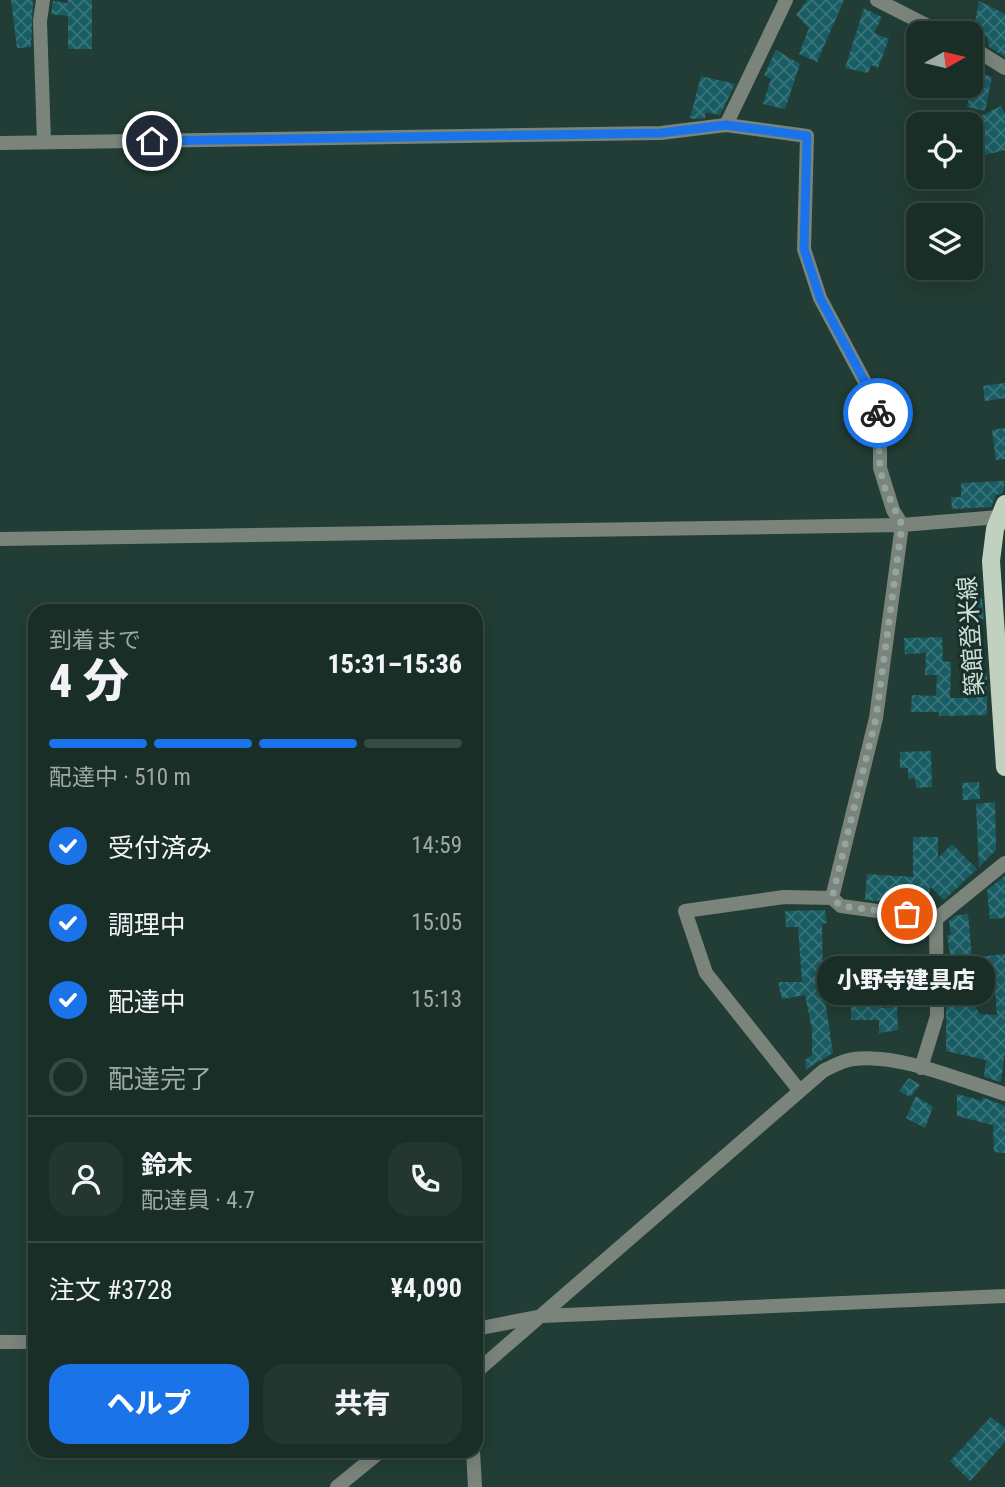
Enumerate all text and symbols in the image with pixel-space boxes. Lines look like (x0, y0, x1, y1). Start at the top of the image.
north arrow (906, 21, 984, 98)
map controls (906, 21, 983, 280)
pin (122, 111, 182, 171)
button: locate (906, 112, 983, 189)
icon: home (133, 122, 171, 160)
button: layers (906, 203, 983, 280)
courier (843, 378, 913, 448)
icon: bike (859, 394, 897, 432)
street label: 築館登米線 (953, 575, 989, 697)
text: 到着まで (49, 627, 141, 654)
text: 15:31–15:36 (328, 649, 462, 679)
text: 4 分 (49, 654, 129, 708)
text: 配達中 · 510 m (49, 764, 191, 791)
icon: check (49, 827, 87, 865)
text: 14:59 (411, 832, 462, 859)
text: 受付済み (108, 833, 212, 863)
pin (877, 884, 937, 944)
icon: bag (888, 895, 926, 933)
icon: check (49, 904, 87, 942)
text: 15:05 (411, 909, 462, 936)
text: 調理中 (108, 910, 186, 940)
callout: 小野寺建具店 (818, 956, 996, 1005)
text: 小野寺建具店 (837, 967, 975, 994)
icon: check (49, 981, 87, 1019)
text: 15:13 (411, 986, 462, 1013)
text: 配達中 (108, 987, 186, 1017)
text: 配達完了 (108, 1064, 212, 1094)
button: person (49, 1142, 123, 1216)
button: phone (388, 1142, 462, 1216)
text: 鈴木 (141, 1150, 193, 1180)
text: 配達員 · 4.7 (141, 1187, 255, 1214)
text: ¥4,090 (391, 1273, 462, 1303)
text: 注文 #3728 (49, 1275, 173, 1305)
button: ヘルプ (49, 1364, 249, 1444)
button: 共有 (263, 1364, 462, 1444)

